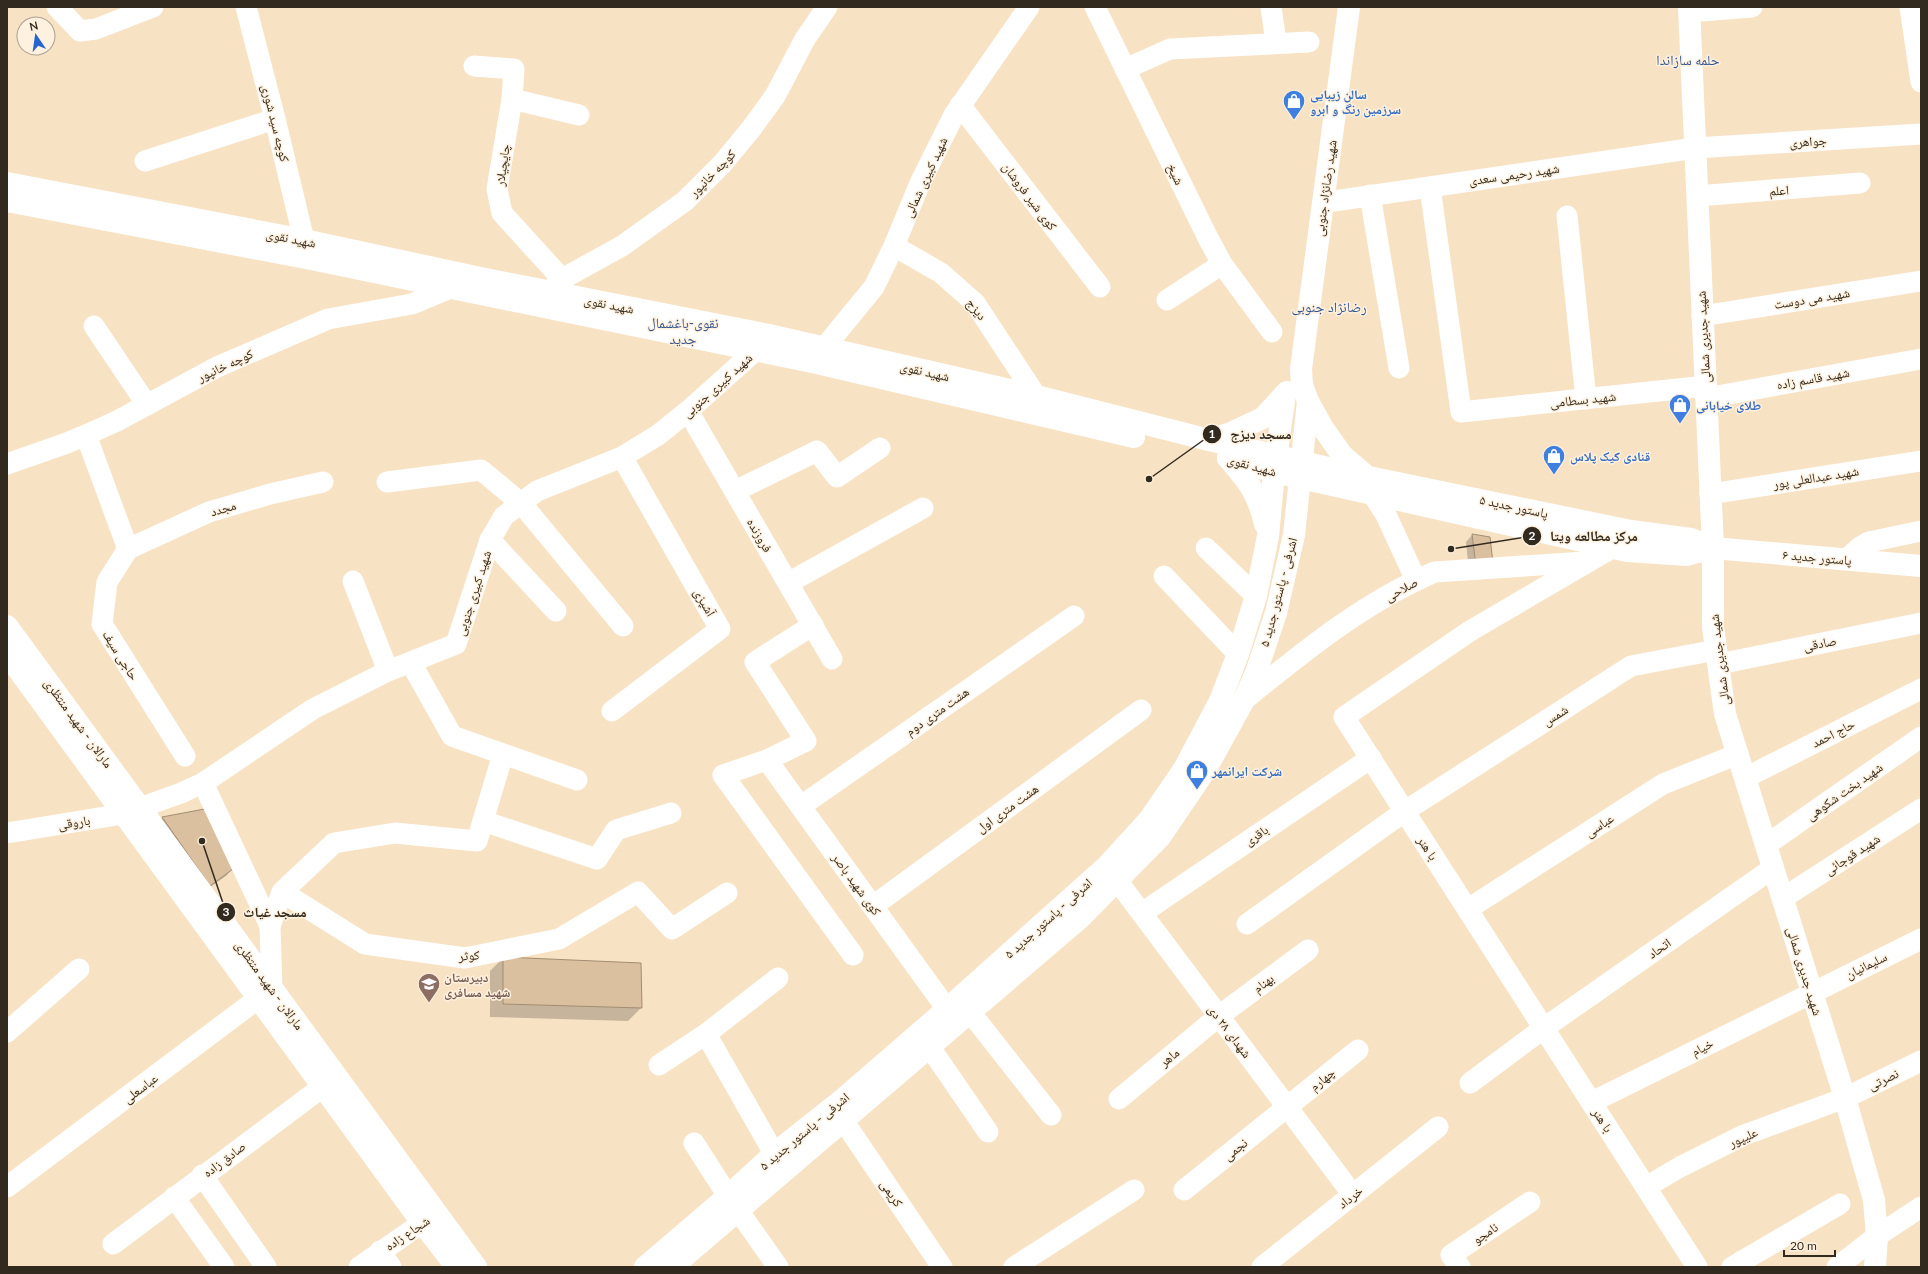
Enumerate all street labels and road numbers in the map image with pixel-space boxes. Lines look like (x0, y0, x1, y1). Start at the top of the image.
street label: کوچه سید شوری (258, 83, 294, 164)
street label: جواهری (1789, 132, 1827, 151)
street label: شهید کبیری شمالی (899, 134, 952, 220)
street label: شهید رضانژاد جنوبی (1310, 139, 1341, 238)
street label: چایچیلار (491, 143, 514, 188)
street label: کوچه خانپور (685, 145, 740, 202)
street label: کوی شیر فروشان (998, 159, 1061, 234)
street label: شهید رحیمی سعدی (1468, 160, 1561, 189)
street label: شیخ (1162, 161, 1188, 188)
street label: اعلم (1768, 181, 1790, 200)
street label: شهید نقوی (265, 225, 317, 252)
street label: شهید می دوست (1773, 284, 1851, 313)
street label: شهید نقوی (583, 291, 635, 318)
street label: شهید جدیری شمالی (1693, 291, 1714, 383)
street label: دیزج (962, 295, 991, 324)
street label: کوچه خانپور (194, 345, 257, 386)
street label: شهید کبیری جنوبی (679, 349, 756, 421)
street label: شهید نقوی (898, 358, 951, 385)
street label: شهید قاسم زاده (1775, 364, 1851, 393)
street label: شهید بسطامی (1549, 388, 1617, 411)
street label: شهید نقوی (1225, 451, 1278, 480)
street label: شهید عبدالعلی پور (1771, 462, 1860, 493)
street label: پاستور جدید ۵ (1478, 491, 1550, 522)
street label: مجدد (208, 497, 238, 520)
street label: فروزنده (743, 515, 776, 555)
street label: اشرفی - پاستور جدید ۵ (1256, 536, 1301, 649)
street label: پاستور جدید ۶ (1782, 546, 1853, 569)
street label: شهید کبیری جنوبی (452, 548, 495, 638)
street label: صلاحی (1382, 573, 1421, 605)
street label: آشپزی (690, 585, 720, 620)
street label: شهید جدیری شمالی (1705, 613, 1734, 707)
street label: حاجی سیف (99, 627, 143, 683)
street label: صادقی (1802, 632, 1838, 655)
street label: مارالان - شهید منتظری (40, 675, 117, 772)
street label: هشت متری دوم (902, 683, 973, 740)
street label: شمس (1539, 701, 1571, 730)
street label: حاج احمد (1809, 715, 1858, 752)
street label: شهید بخت شکوهی (1803, 759, 1886, 824)
street label: هشت متری اول (973, 780, 1042, 837)
street label: عباسی (1582, 810, 1617, 841)
street label: باروقی (57, 812, 91, 833)
street label: باقری (1241, 821, 1272, 850)
street label: شهید قوجائی (1821, 830, 1883, 879)
street label: با هنر (1413, 832, 1442, 864)
street label: کوی شهید باصر (828, 849, 885, 919)
street label: اشرفی - پاستور جدید ۵ (1001, 874, 1096, 962)
street label: شهید جدیری شمالی (1783, 925, 1826, 1018)
street label: اتحاد (1644, 934, 1674, 962)
street label: مارالان - شهید منتظری (231, 937, 308, 1034)
street label: کوثر (457, 946, 481, 965)
street label: سلیمانیان (1843, 948, 1890, 983)
street label: بهنام (1249, 970, 1277, 997)
street label: شهدای ۲۸ دی (1204, 1001, 1255, 1061)
street label: خیام (1688, 1035, 1716, 1060)
street label: ماهر (1155, 1044, 1183, 1071)
street label: چهارم (1306, 1064, 1339, 1095)
street label: نصرتی (1865, 1065, 1901, 1094)
street label: عباسعلی (119, 1069, 162, 1107)
street label: اشرفی - پاستور جدید ۵ (756, 1089, 853, 1174)
street label: با هنر (1588, 1104, 1617, 1136)
street label: علیپور (1725, 1123, 1761, 1152)
street label: نجمی (1220, 1134, 1251, 1164)
street label: صادق زاده (199, 1138, 249, 1181)
street label: کریمی (876, 1176, 907, 1211)
street label: خرداد (1334, 1182, 1366, 1213)
street label: شجاع زاده (382, 1212, 434, 1255)
street label: نامجو (1469, 1219, 1501, 1248)

